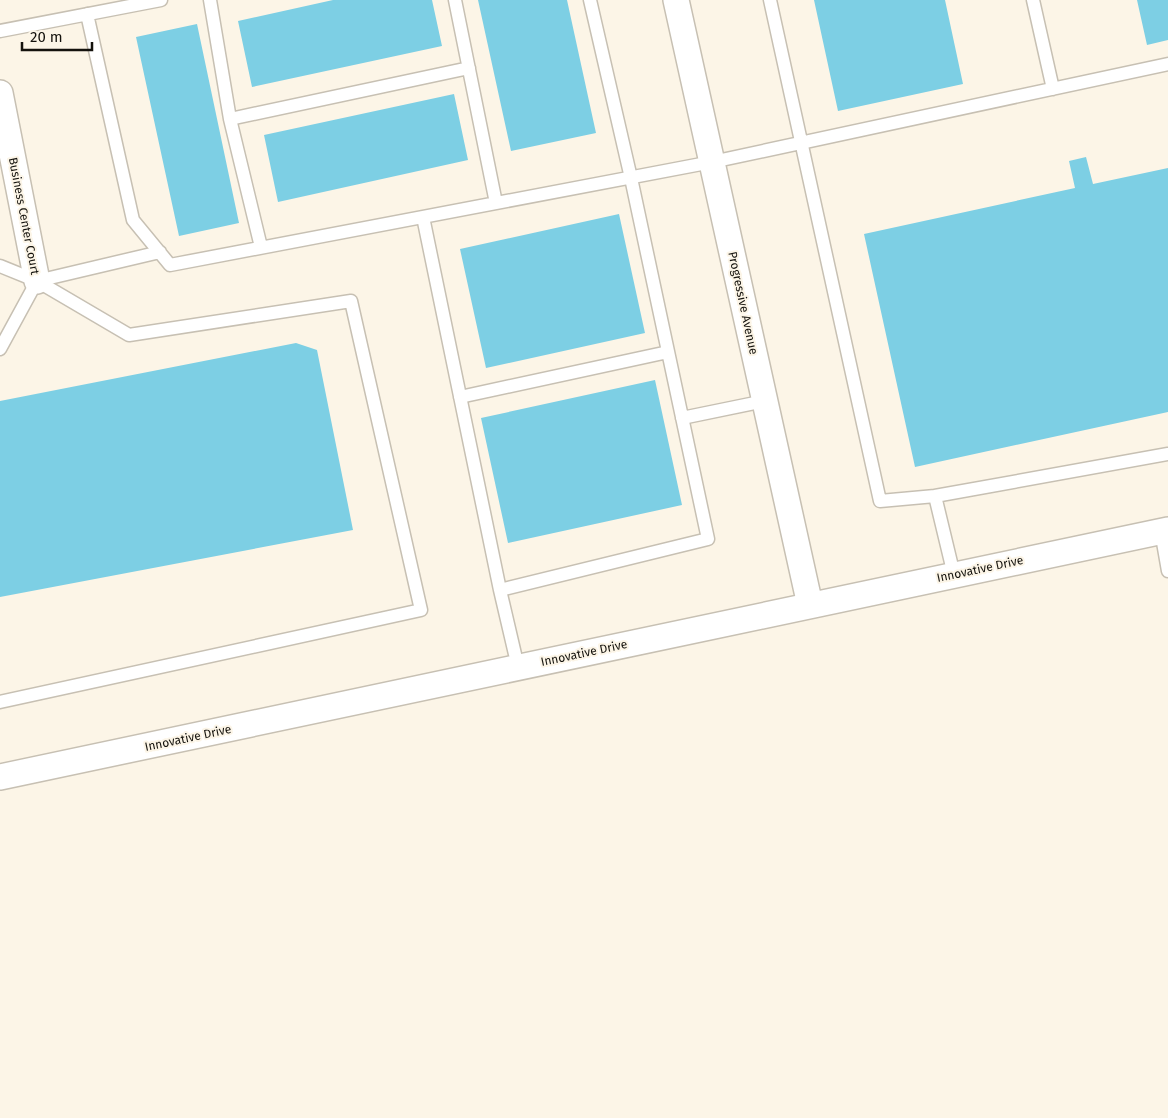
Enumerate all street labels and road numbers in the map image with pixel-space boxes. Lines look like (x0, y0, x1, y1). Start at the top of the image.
street label: Business Center Court (6, 156, 42, 276)
street label: Progressive Avenue (725, 250, 761, 356)
street label: Innovative Drive (935, 553, 1025, 585)
street label: Innovative Drive (539, 637, 629, 669)
street label: Innovative Drive (143, 722, 233, 754)

